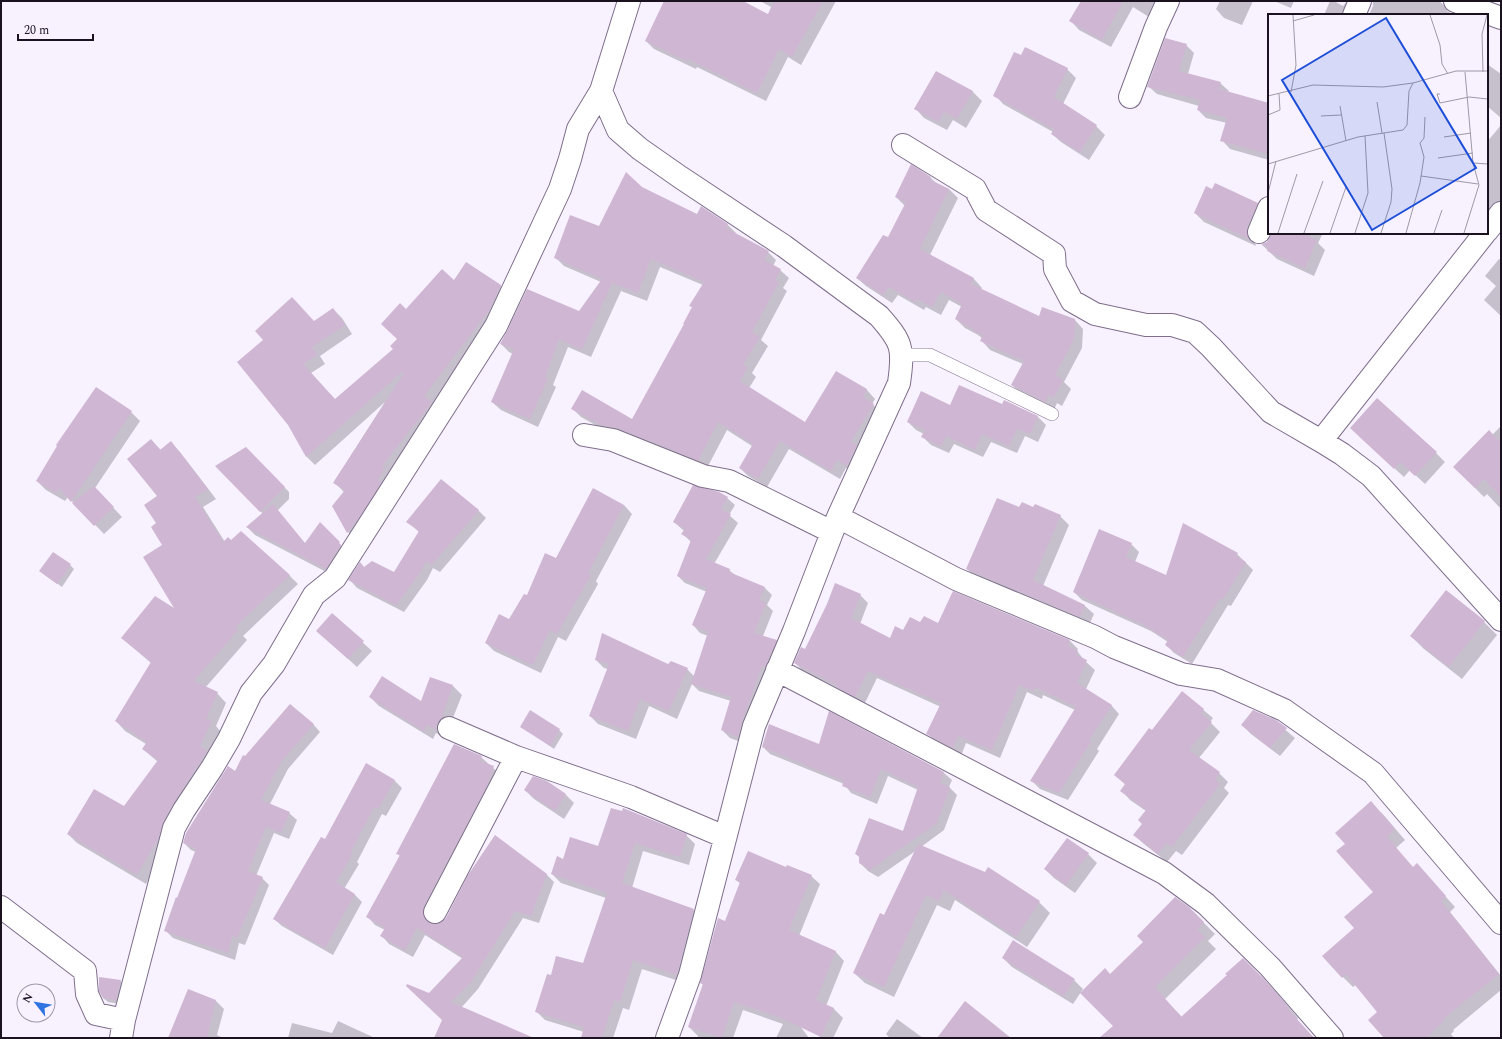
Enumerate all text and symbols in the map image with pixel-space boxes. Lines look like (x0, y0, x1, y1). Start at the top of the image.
inset map (1268, 14, 1488, 234)
scale bar (18, 16, 93, 42)
text: 20 m (24, 21, 49, 40)
north arrow (16, 983, 56, 1023)
text: N (18, 990, 37, 1006)

